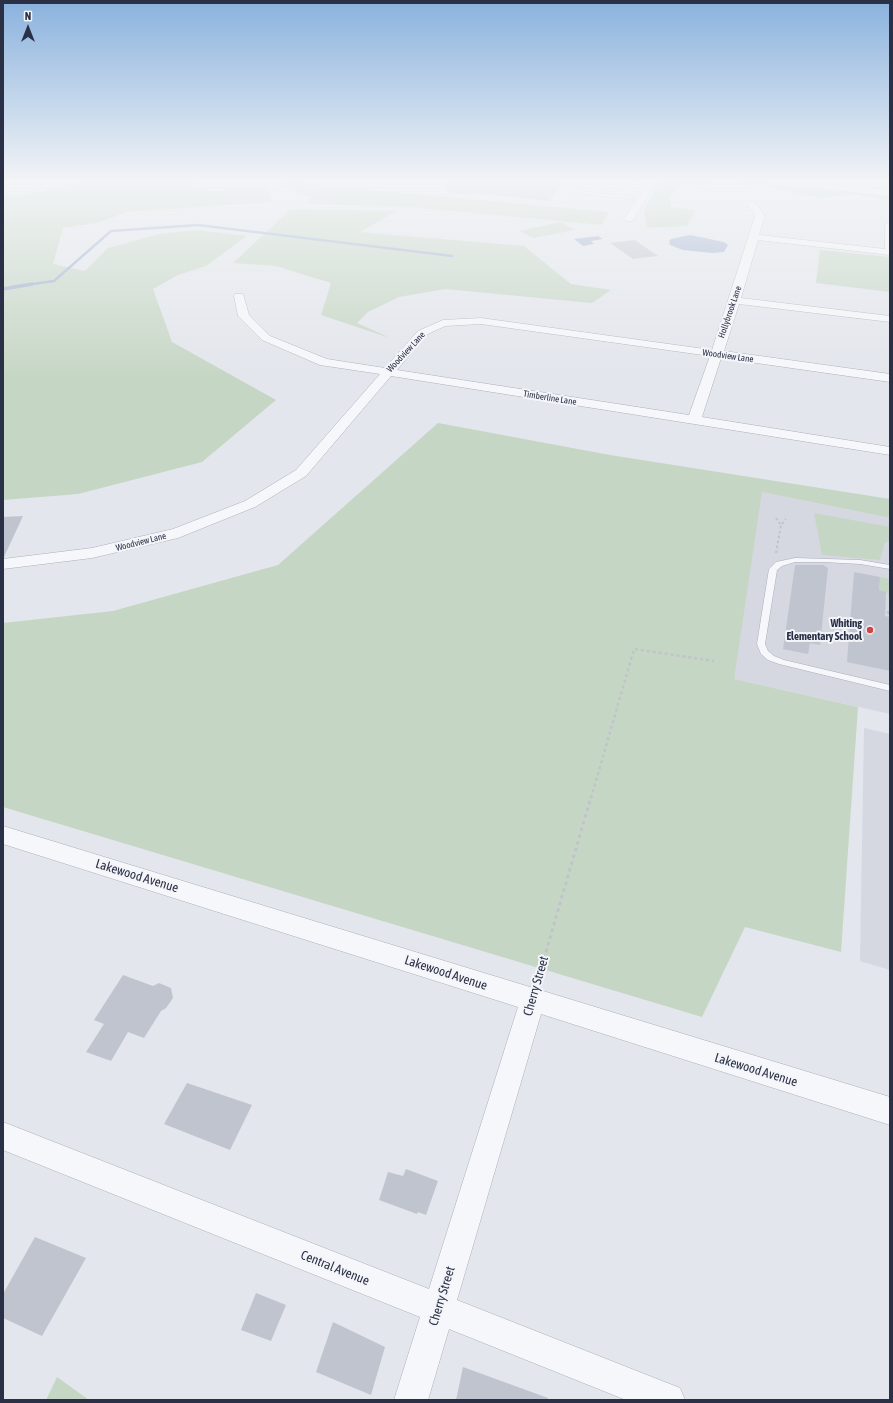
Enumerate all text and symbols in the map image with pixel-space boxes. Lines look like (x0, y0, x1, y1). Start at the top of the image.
north arrow (8, 8, 48, 48)
text: N (25, 10, 31, 22)
street label: Hollybrook Lane (716, 284, 744, 340)
street label: Woodview Lane (384, 329, 428, 375)
street label: Woodview Lane (702, 347, 754, 365)
street label: Timberline Lane (523, 388, 577, 408)
street label: Woodview Lane (115, 531, 167, 553)
place label: Whiting Elementary School (786, 617, 862, 643)
marker: Whiting Elementary School (865, 625, 875, 635)
street label: Lakewood Avenue (94, 856, 180, 896)
street label: Lakewood Avenue (403, 952, 489, 994)
street label: Cherry Street (520, 954, 552, 1018)
street label: Lakewood Avenue (713, 1050, 799, 1090)
street label: Central Avenue (298, 1247, 372, 1289)
street label: Cherry Street (426, 1264, 458, 1328)

